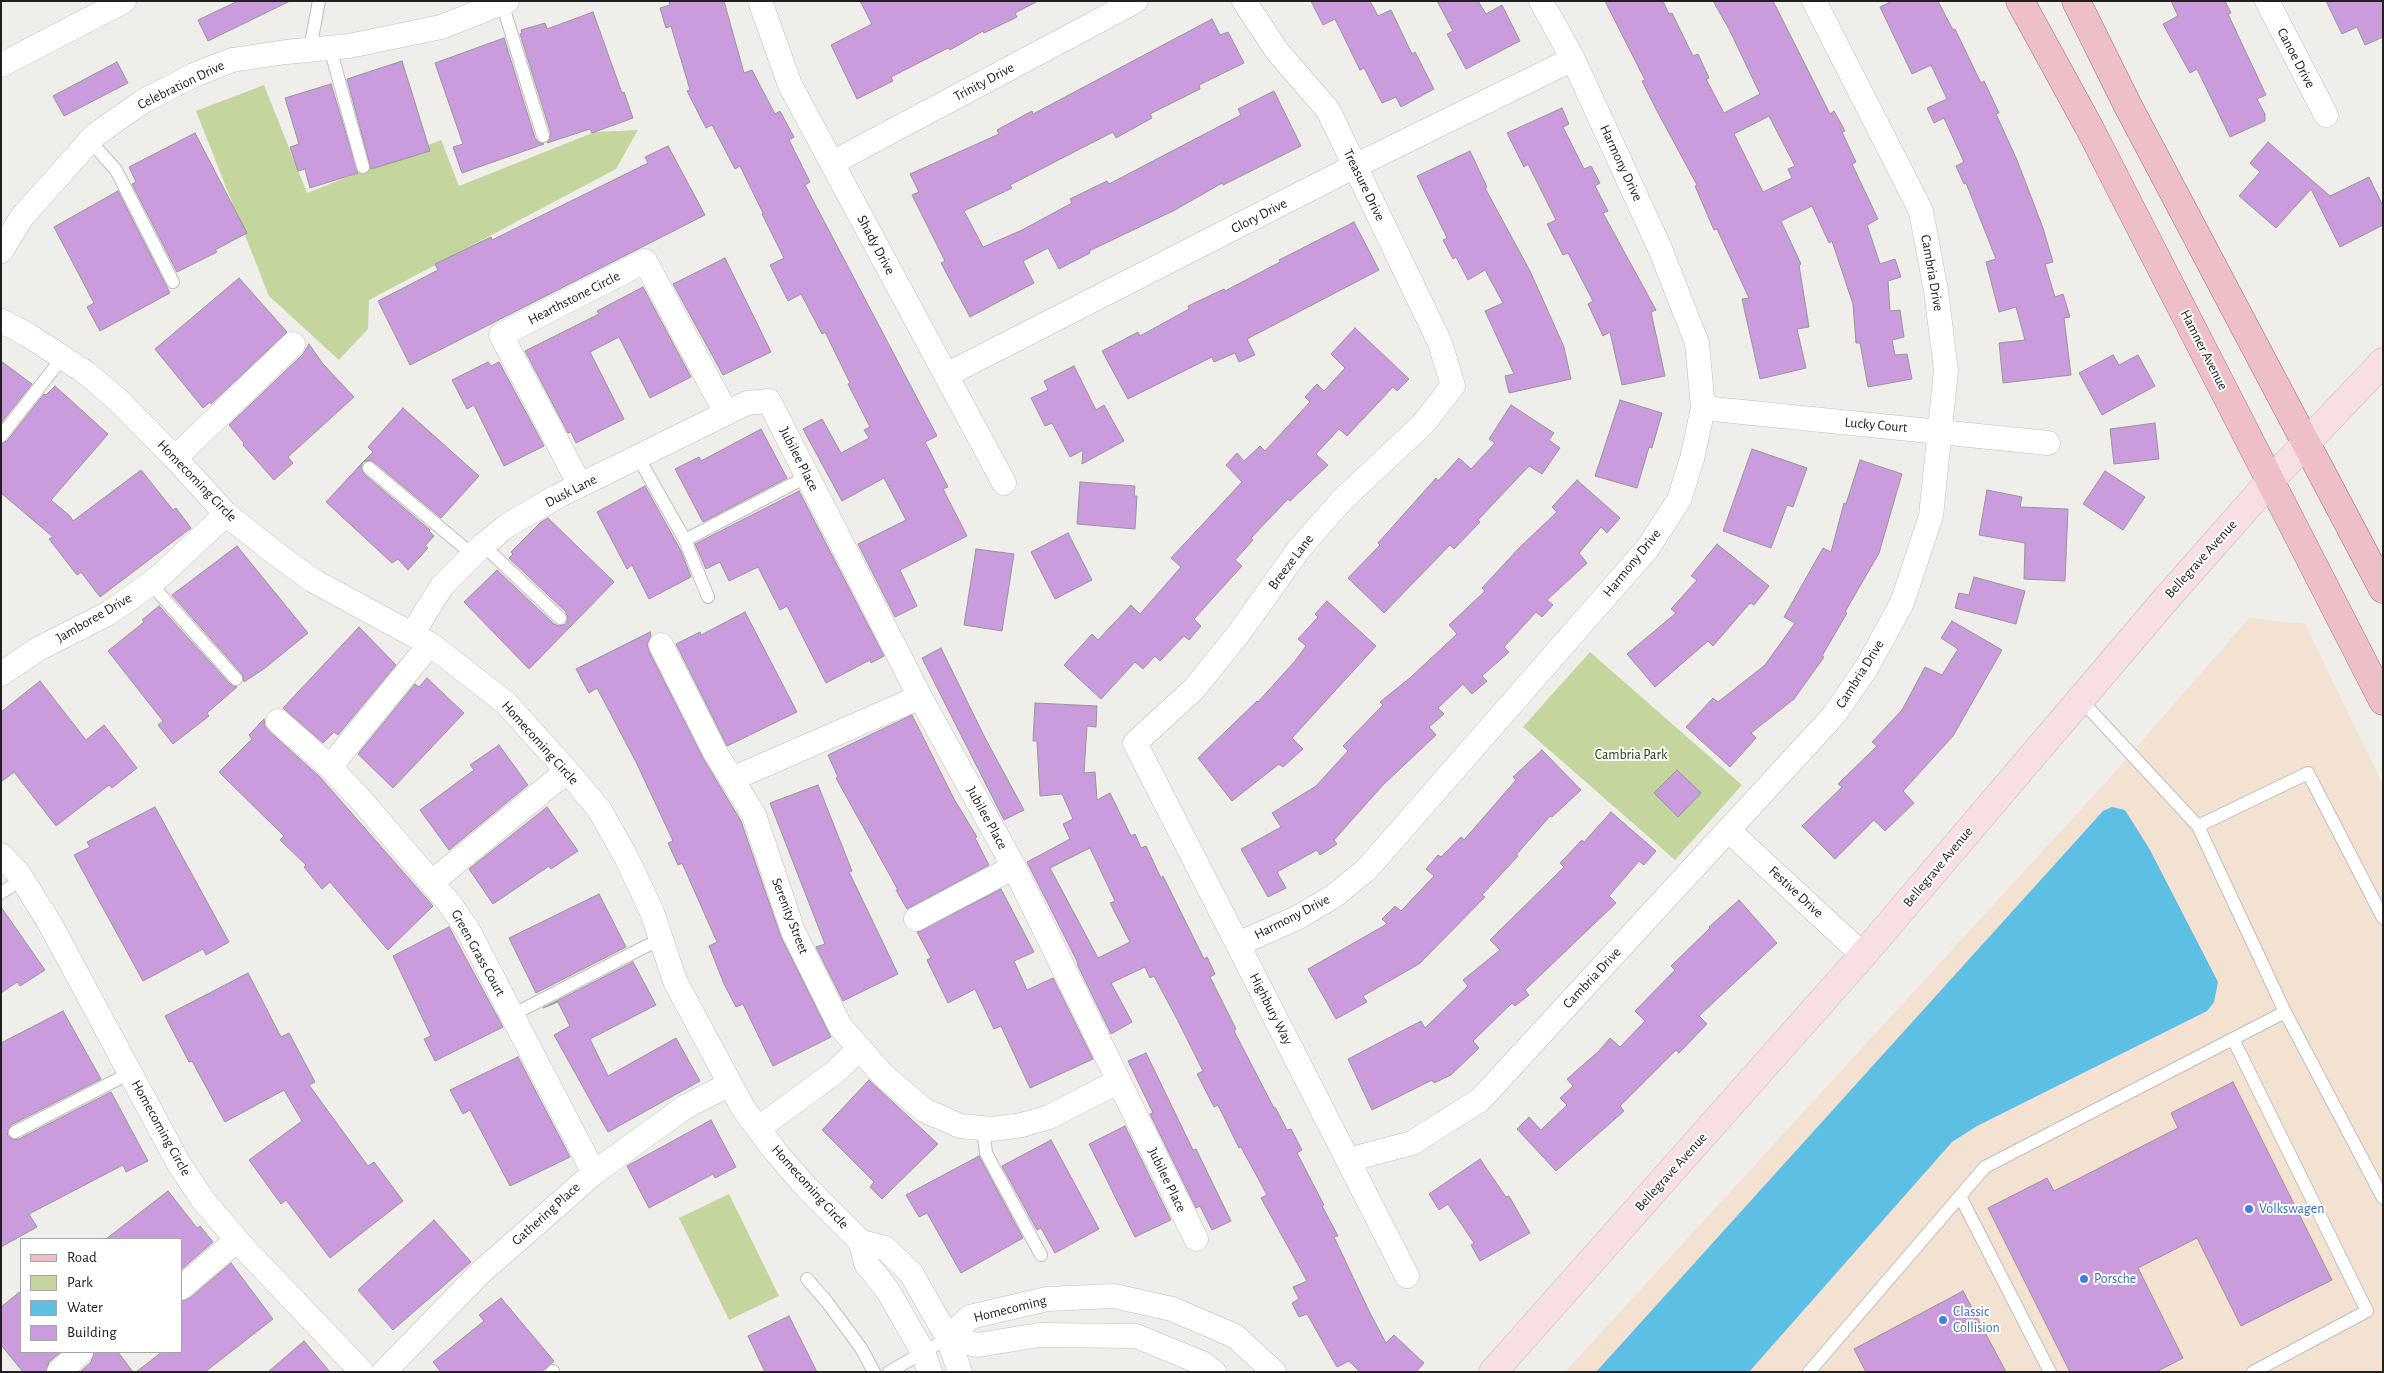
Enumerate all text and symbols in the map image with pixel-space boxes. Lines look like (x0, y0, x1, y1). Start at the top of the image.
street label: Canoe Drive (2273, 25, 2319, 91)
street label: Celebration Drive (135, 57, 227, 113)
street label: Trinity Drive (951, 59, 1017, 105)
street label: Harmony Drive (1596, 122, 1646, 204)
street label: Treasure Drive (1339, 146, 1389, 224)
street label: Glory Drive (1228, 195, 1290, 237)
street label: Shady Drive (853, 212, 899, 278)
street label: Cambria Drive (1917, 233, 1947, 313)
street label: Hearthstone Circle (525, 268, 623, 328)
street label: Hamner Avenue (2177, 307, 2231, 393)
street label: Lucky Court (1844, 414, 1908, 436)
street label: Jubilee Place (776, 424, 822, 494)
street label: Homecoming Circle (154, 437, 240, 525)
street label: Dusk Lane (542, 471, 600, 511)
street label: Bellegrave Avenue (2161, 516, 2241, 602)
street label: Harmony Drive (1600, 526, 1664, 600)
street label: Breeze Lane (1265, 531, 1317, 593)
street label: Jamboree Drive (53, 590, 135, 646)
street label: Cambria Drive (1832, 637, 1888, 711)
street label: Homecoming Circle (498, 698, 582, 788)
park label: Cambria Park (1595, 747, 1667, 763)
street label: Jubilee Place (963, 783, 1011, 853)
street label: Bellegrave Avenue (1899, 823, 1977, 911)
street label: Festive Drive (1765, 862, 1827, 922)
street label: Serenity Street (768, 876, 812, 956)
street label: Harmony Drive (1251, 891, 1333, 943)
street label: Green Grass Court (447, 907, 509, 999)
street label: Cambria Drive (1559, 944, 1625, 1012)
street label: Highbury Way (1246, 970, 1296, 1048)
street label: Homecoming Circle (128, 1077, 194, 1179)
street label: Bellegrave Avenue (1631, 1129, 1711, 1215)
street label: Homecoming Circle (768, 1142, 852, 1232)
street label: Jubilee Place (1144, 1145, 1190, 1215)
street label: Gathering Place (508, 1179, 584, 1249)
place label: Volkswagen (2259, 1201, 2324, 1217)
marker: Volkswagen (2243, 1203, 2255, 1215)
legend (20, 1238, 182, 1353)
text: Road (67, 1250, 97, 1265)
place label: Porsche (2094, 1271, 2136, 1287)
marker: Porsche (2078, 1273, 2090, 1285)
text: Park (67, 1275, 93, 1290)
street label: Homecoming (972, 1292, 1048, 1326)
text: Water (67, 1300, 103, 1315)
place label: Classic Collision (1953, 1304, 2000, 1336)
marker: Classic Collision (1937, 1314, 1949, 1326)
text: Building (67, 1325, 117, 1340)

